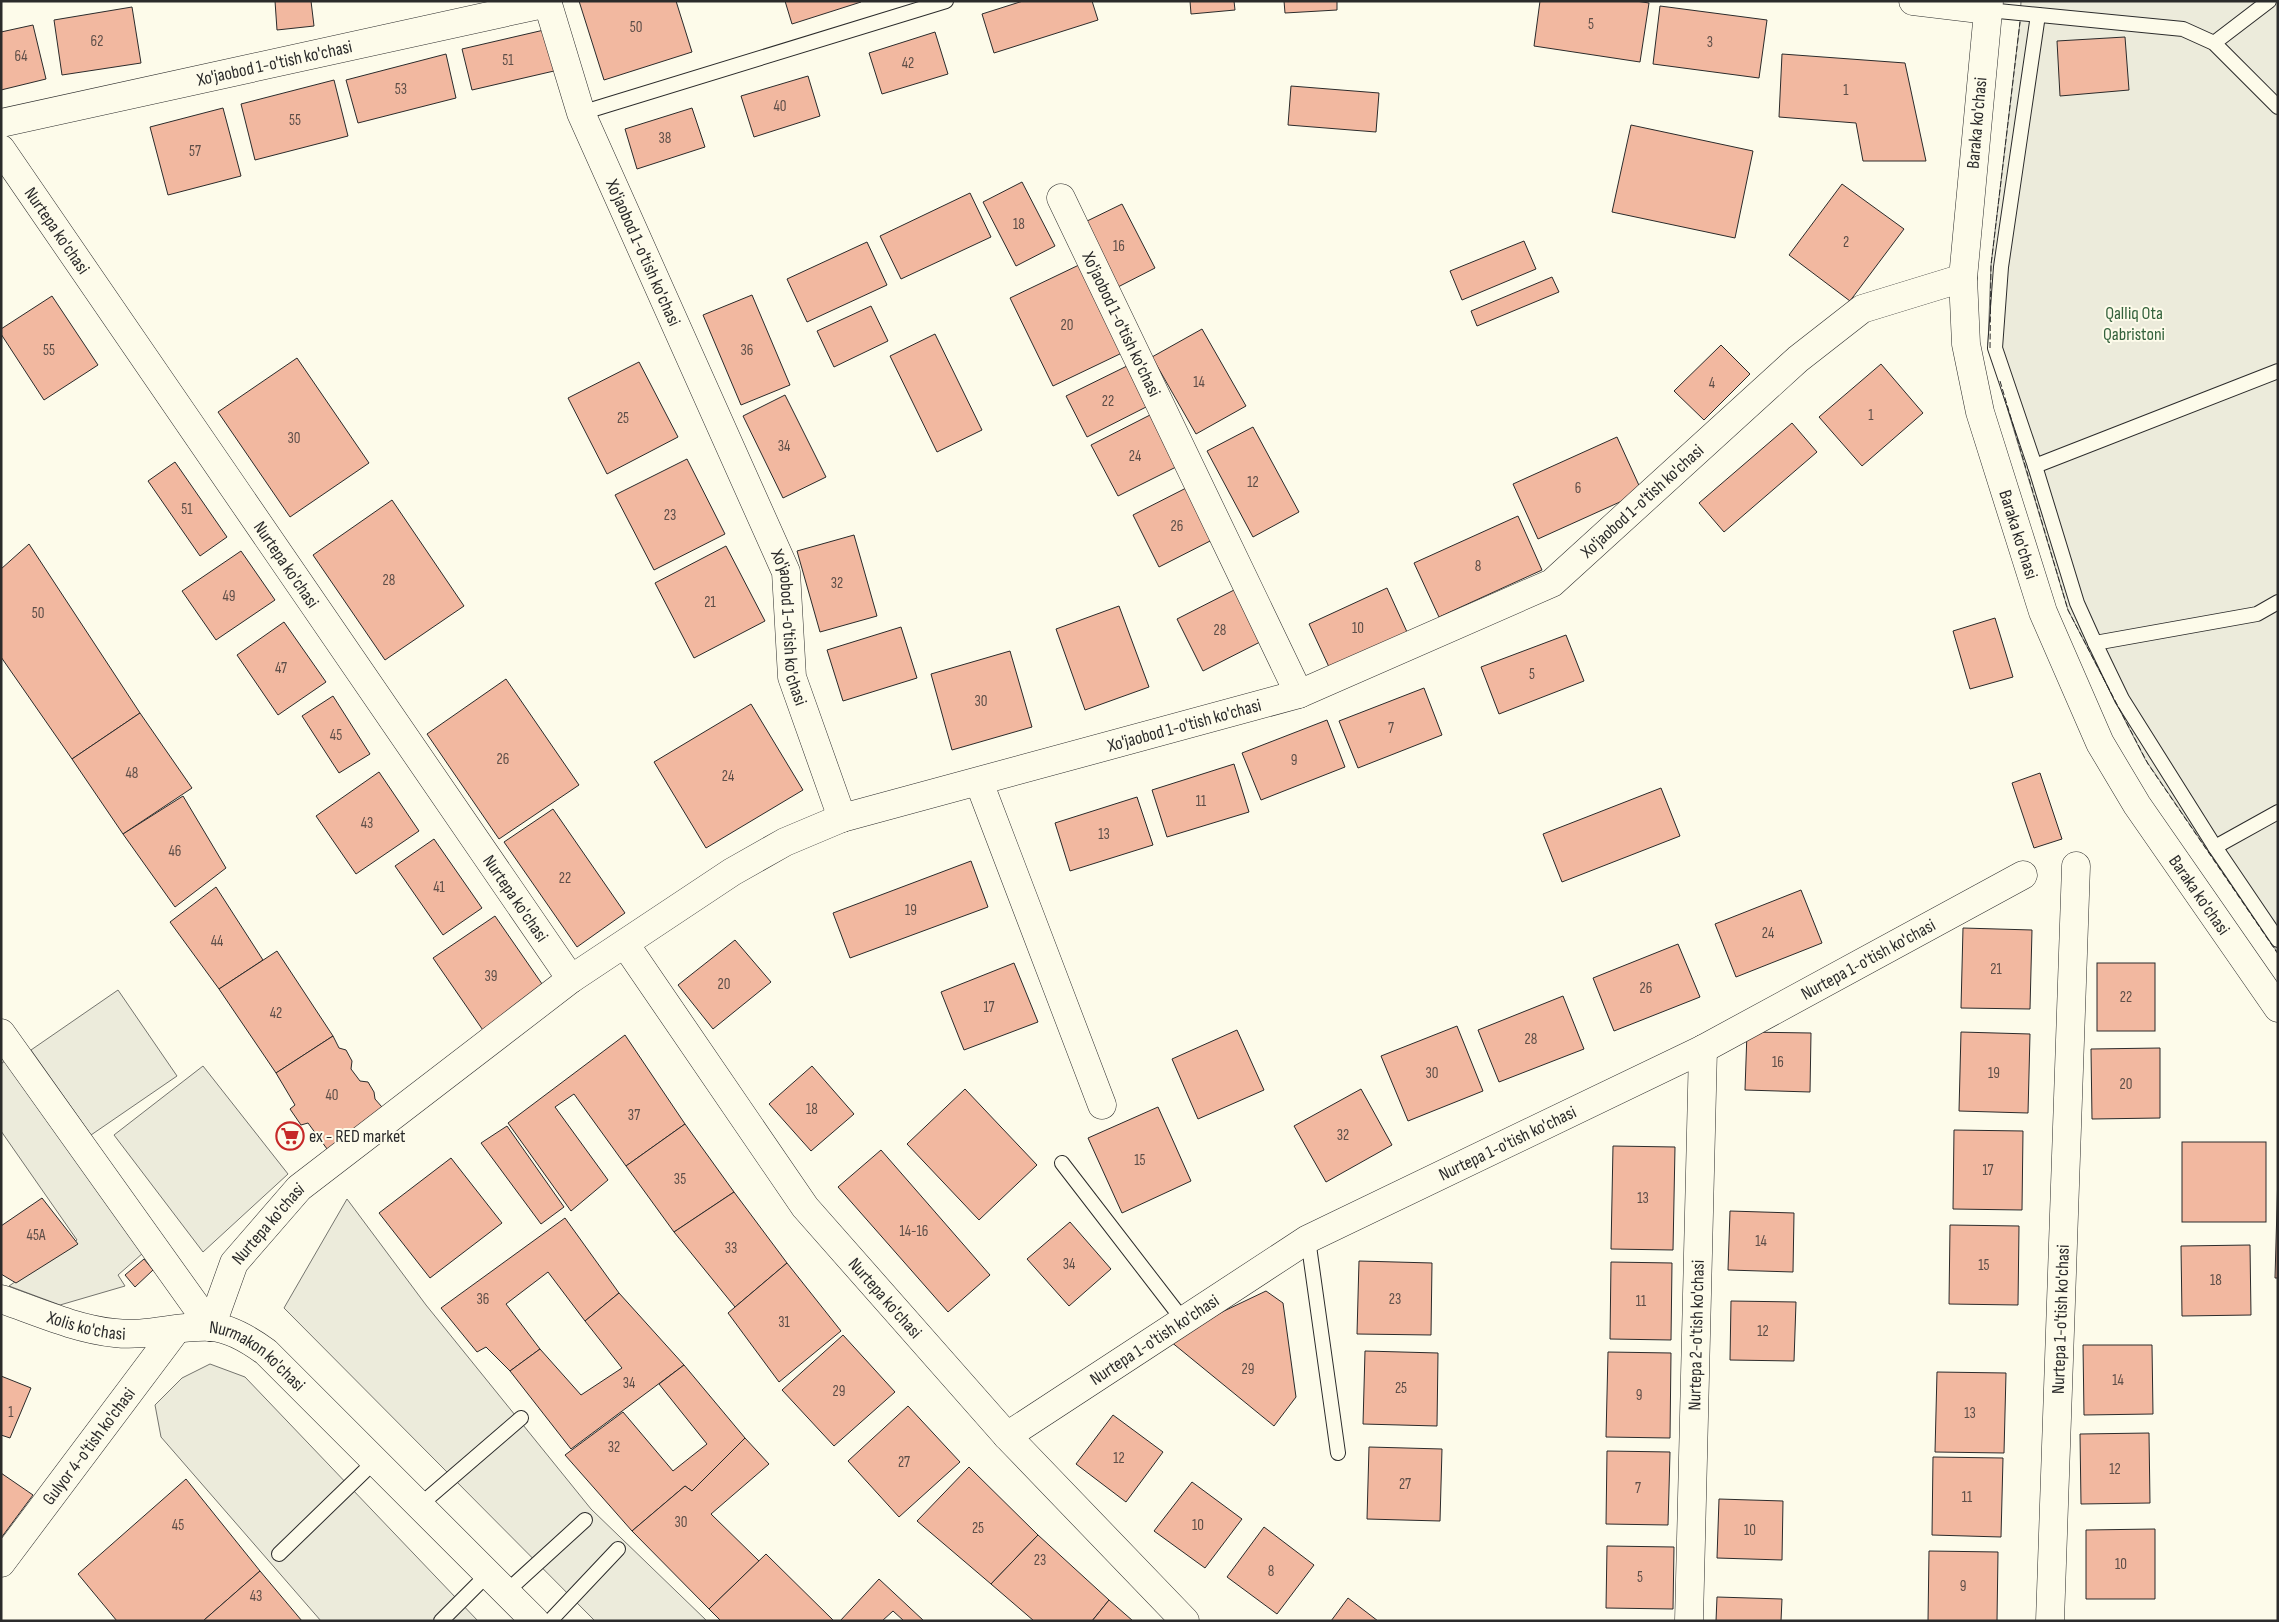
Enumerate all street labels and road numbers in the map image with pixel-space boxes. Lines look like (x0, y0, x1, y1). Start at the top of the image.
street label: Xo'jaobod 1-o'tish ko'chasi (194, 36, 354, 90)
street label: Baraka ko'chasi (1963, 76, 1991, 170)
street label: Xo'jaobod 1-o'tish ko'chasi (601, 175, 685, 329)
street label: Nurtepa ko'chasi (20, 183, 94, 278)
street label: Xo'jaobod 1-o'tish ko'chasi (1077, 247, 1165, 400)
street label: Xo'jaobod 1-o'tish ko'chasi (1576, 440, 1708, 563)
street label: Baraka ko'chasi (1995, 487, 2042, 581)
street label: Nurtepa ko'chasi (249, 517, 323, 612)
street label: Xo'jaobod 1-o'tish ko'chasi (766, 545, 812, 708)
street label: Xo'jaobod 1-o'tish ko'chasi (1104, 694, 1263, 756)
street label: Nurtepa ko'chasi (478, 851, 553, 946)
street label: Baraka ko'chasi (2165, 851, 2234, 939)
street label: Nurtepa 1-o'tish ko'chasi (1797, 914, 1939, 1004)
street label: Nurtepa 1-o'tish ko'chasi (1435, 1101, 1579, 1185)
street label: Nurtepa ko'chasi (227, 1178, 308, 1269)
street label: Nurtepa 1-o'tish ko'chasi (2047, 1244, 2073, 1394)
street label: Nurtepa ko'chasi (844, 1253, 926, 1343)
street label: Nurtepa 2-o'tish ko'chasi (1684, 1259, 1708, 1411)
street label: Nurtepa 1-o'tish ko'chasi (1086, 1290, 1223, 1389)
street label: Xolis ko'chasi (44, 1306, 126, 1344)
street label: Nurmakon ko'chasi (208, 1316, 309, 1395)
street label: Gulyor 4-o'tish ko'chasi (38, 1383, 139, 1509)

